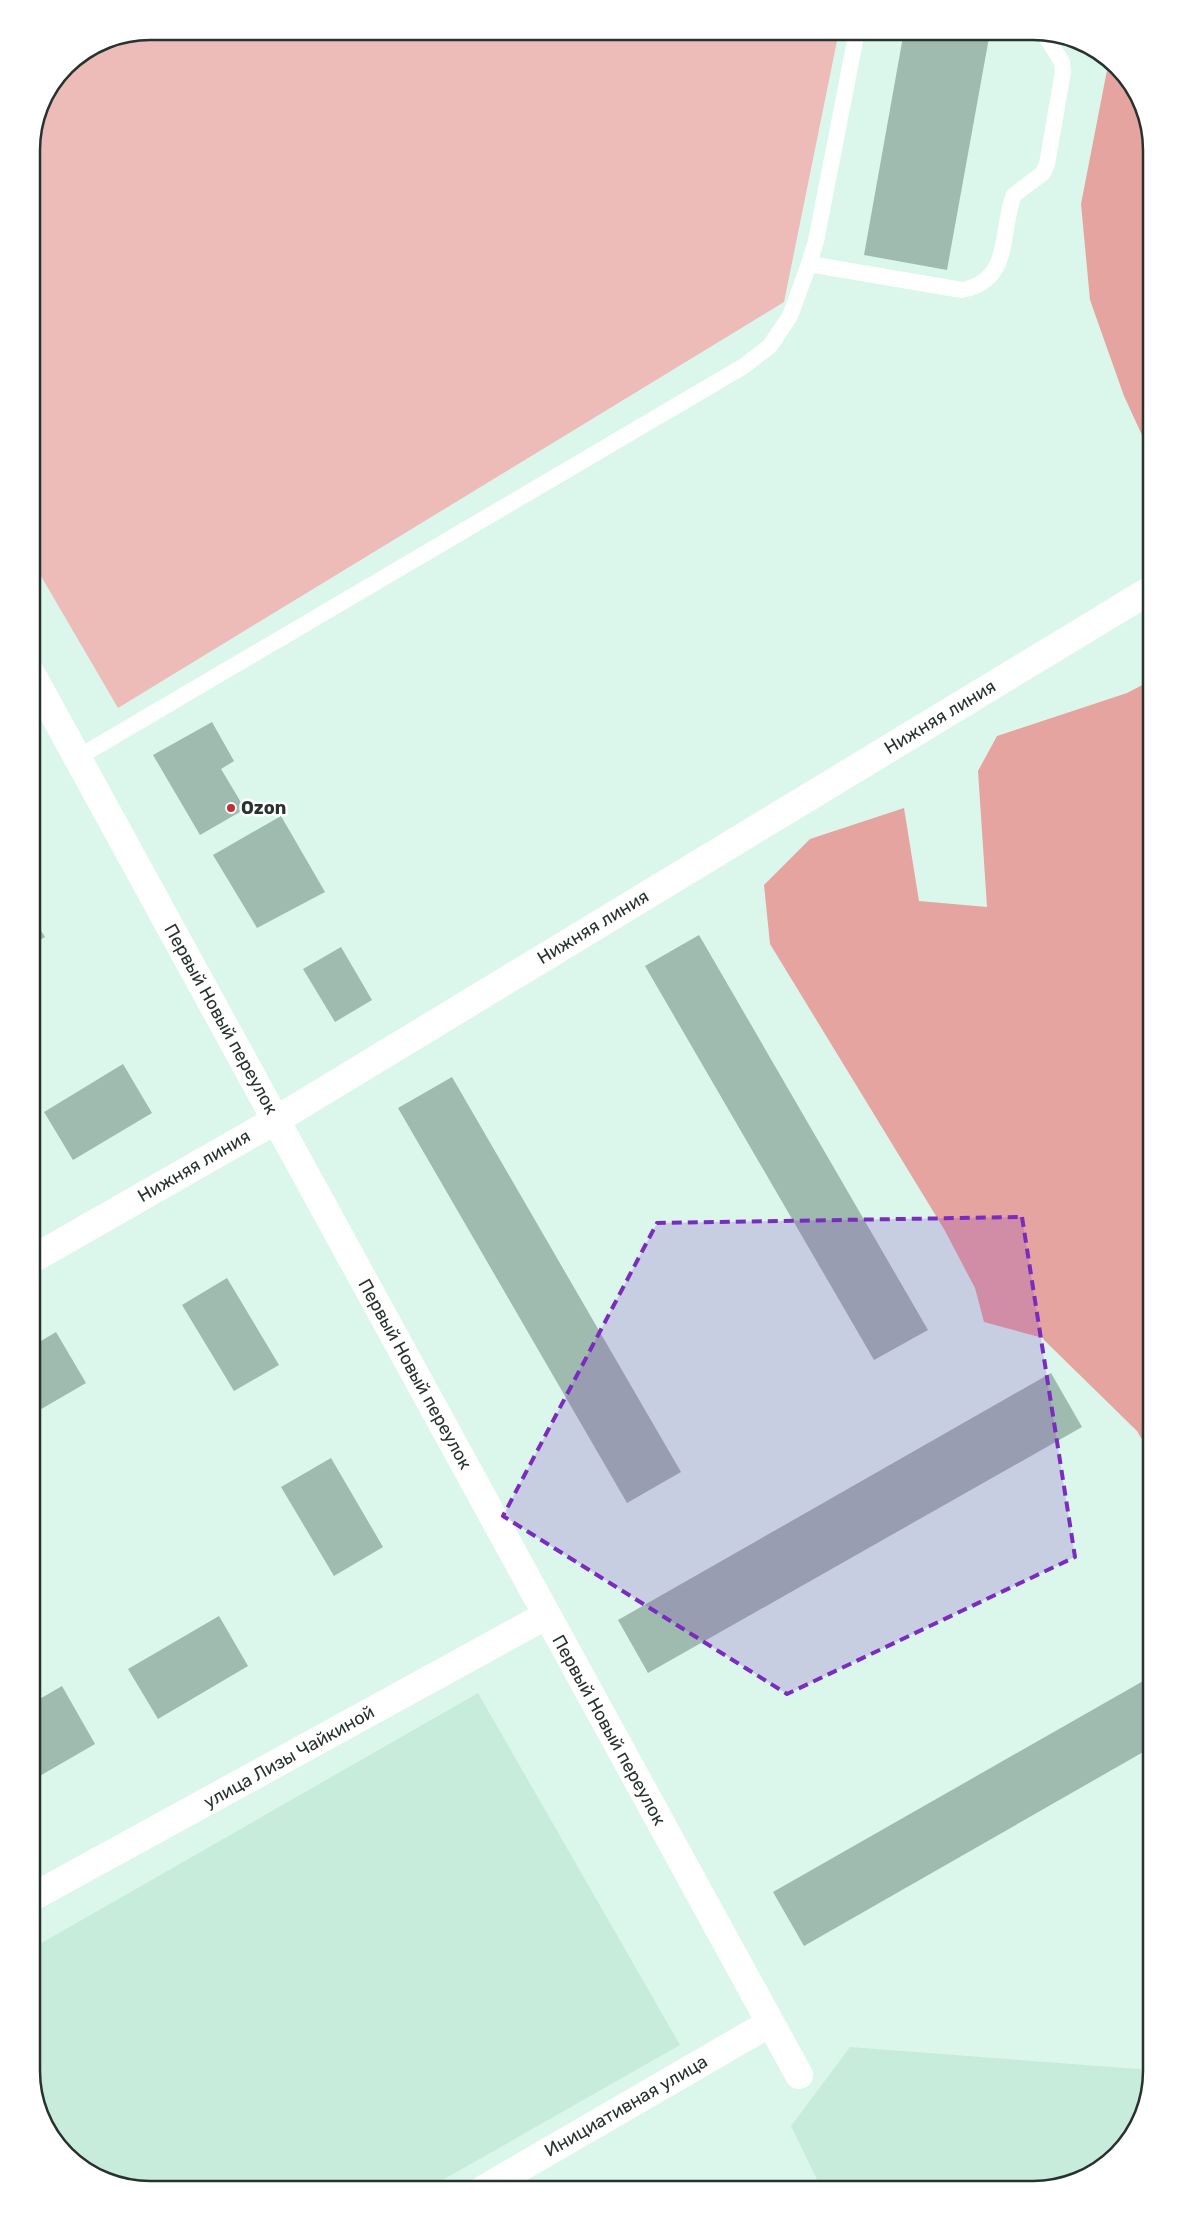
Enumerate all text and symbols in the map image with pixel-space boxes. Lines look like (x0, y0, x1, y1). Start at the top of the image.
street label: Нижняя линия (880, 675, 1000, 759)
place label: Ozon (241, 797, 286, 819)
marker: Ozon (225, 802, 237, 814)
street label: Нижняя линия (533, 885, 653, 969)
street label: Первый Новый переулок (159, 920, 283, 1118)
street label: Нижняя линия (134, 1125, 254, 1207)
street label: Первый Новый переулок (353, 1275, 477, 1473)
street label: Первый Новый переулок (547, 1631, 671, 1829)
street label: улица Лизы Чайкиной (200, 1701, 378, 1813)
street label: Инициативная улица (541, 2050, 711, 2162)

